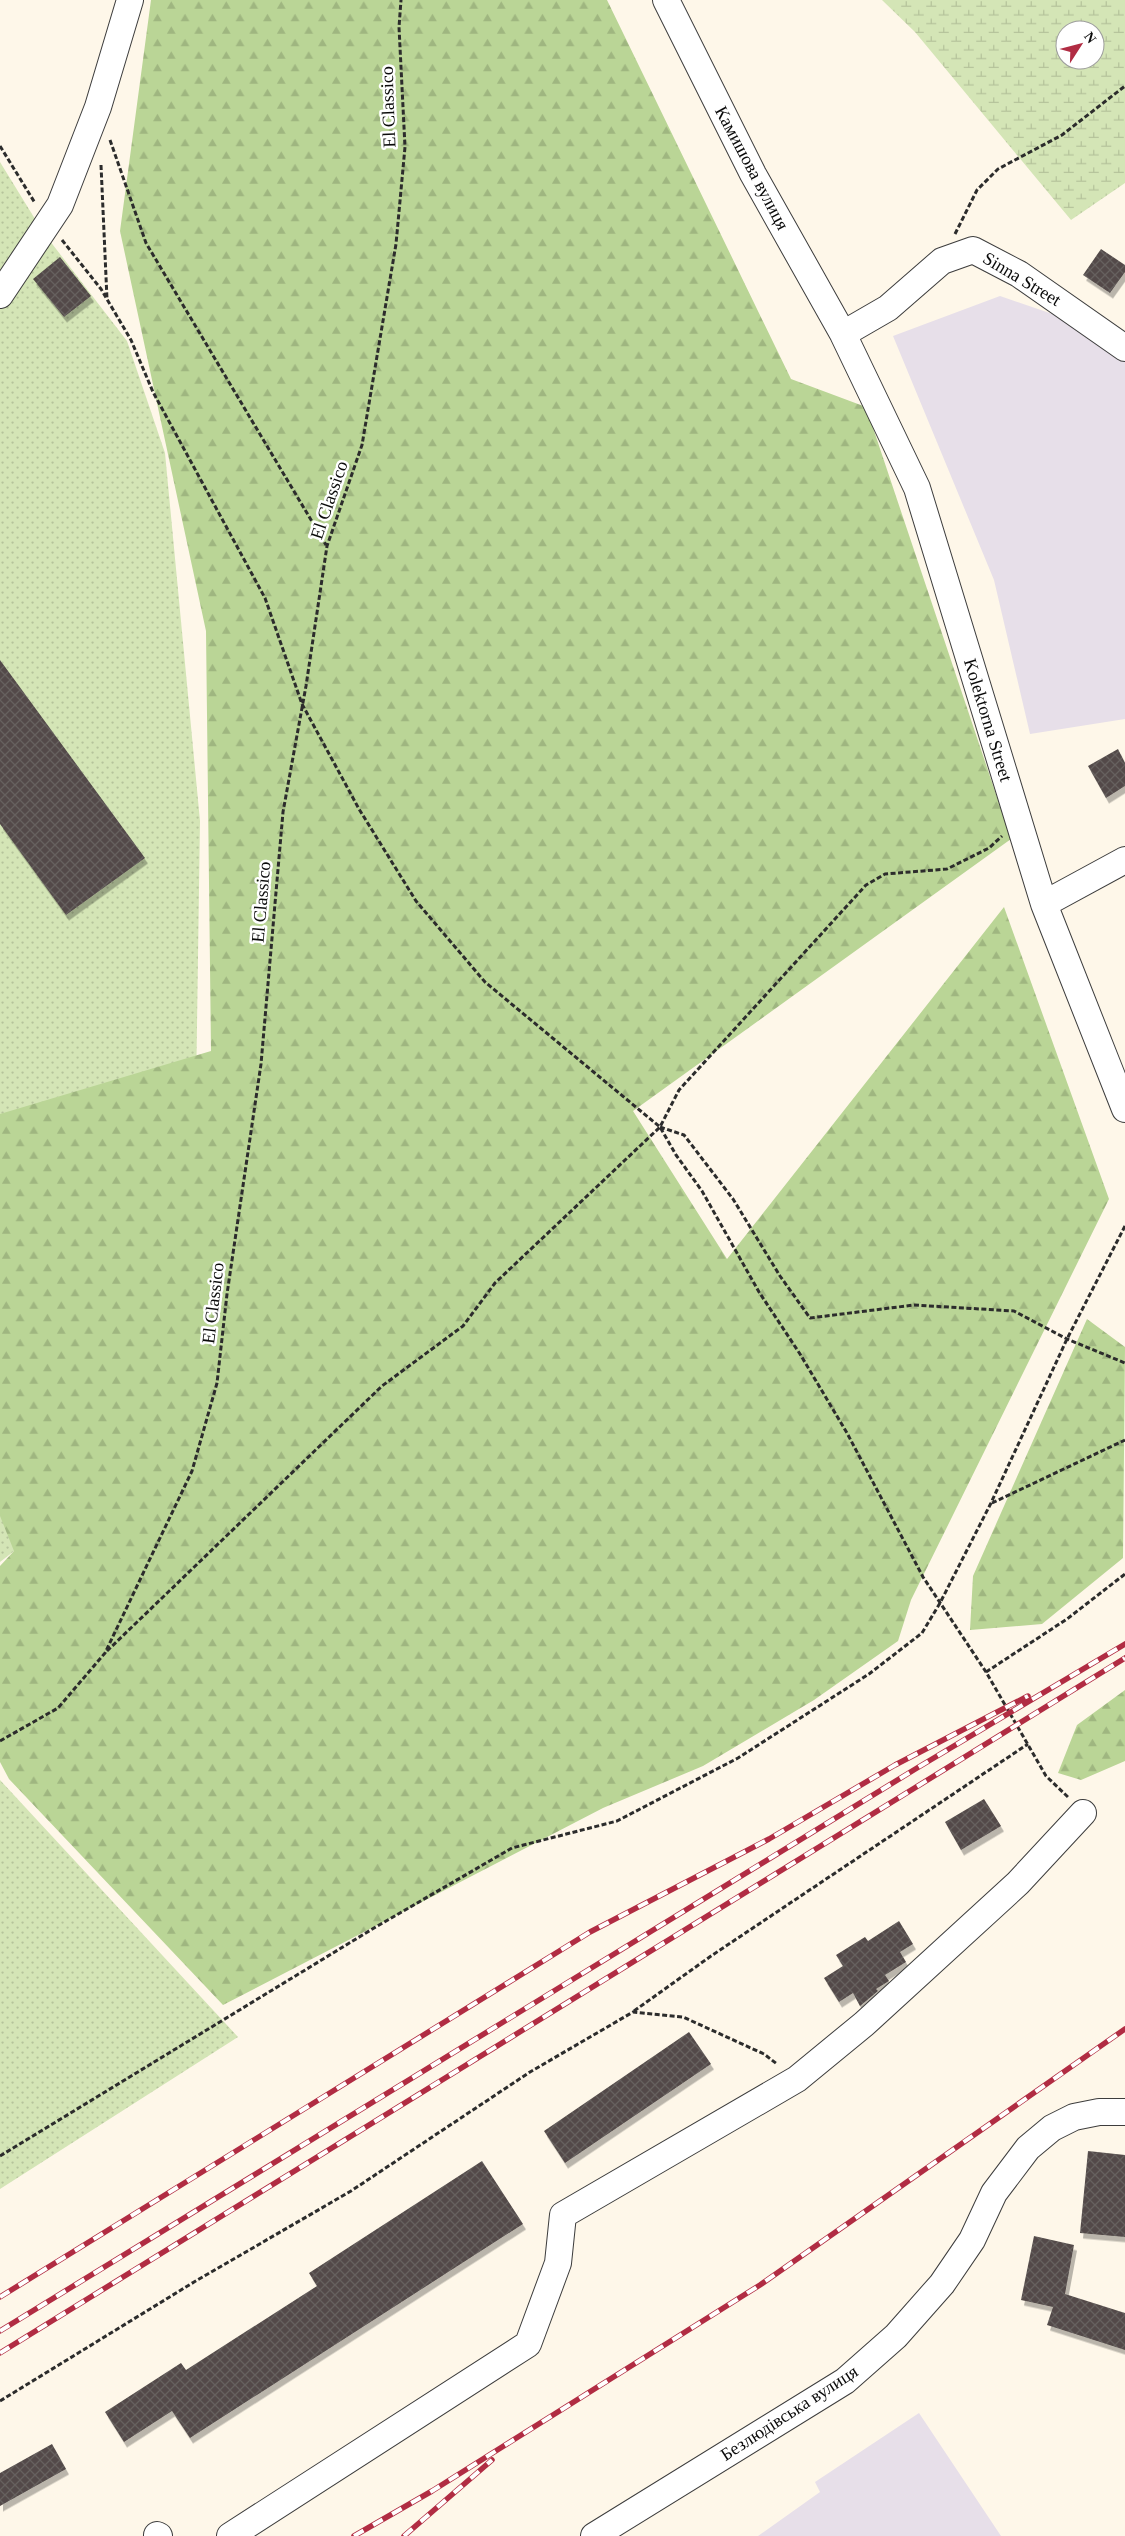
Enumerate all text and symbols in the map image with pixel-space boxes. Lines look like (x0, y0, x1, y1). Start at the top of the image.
north arrow (1055, 20, 1105, 70)
text: N (1081, 29, 1099, 46)
street label: El Classico (377, 66, 399, 148)
street label: Камишова вулиця (711, 103, 793, 233)
street label: Sinna Street (979, 248, 1065, 310)
street label: El Classico (306, 458, 352, 542)
street label: Kolektorna Street (960, 656, 1016, 784)
street label: El Classico (247, 861, 275, 943)
street label: El Classico (198, 1261, 228, 1345)
street label: Безлюдівська вулиця (717, 2361, 861, 2465)

